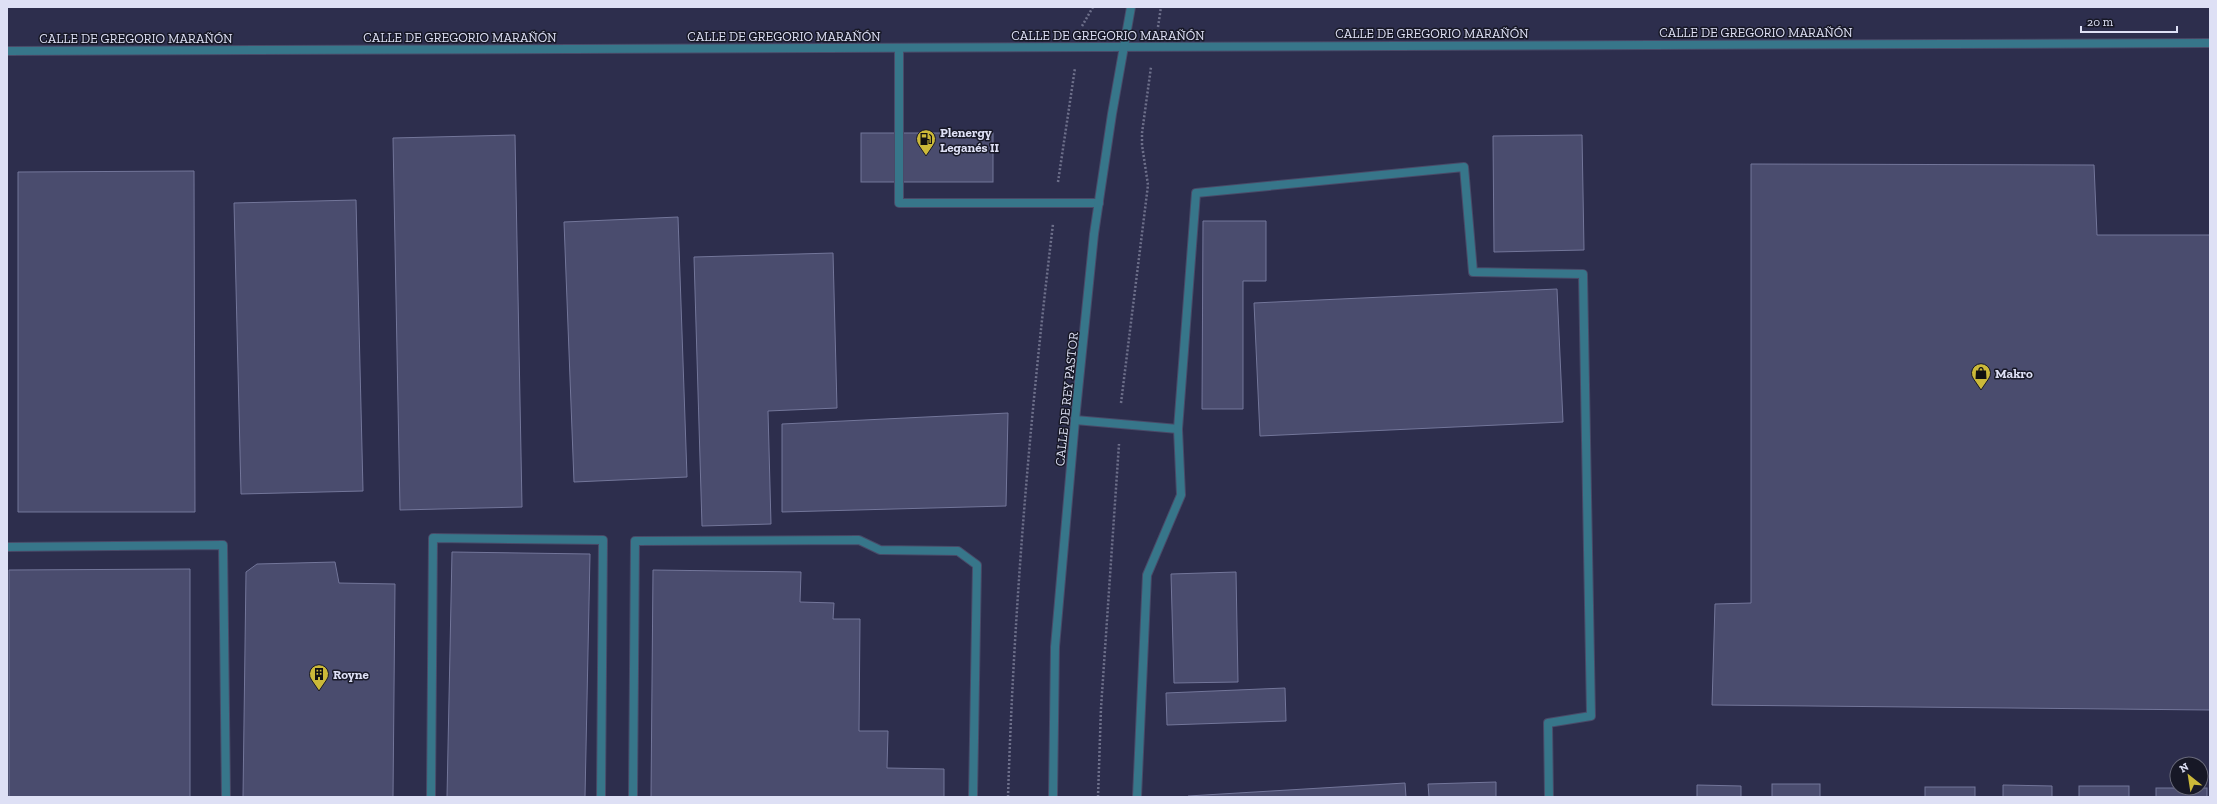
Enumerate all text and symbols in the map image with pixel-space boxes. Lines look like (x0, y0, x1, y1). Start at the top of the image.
scale bar (2081, 8, 2177, 34)
text: 20 m (2087, 15, 2114, 29)
street label: CALLE DE GREGORIO MARAÑÓN (1659, 25, 1853, 40)
street label: CALLE DE GREGORIO MARAÑÓN (1335, 26, 1529, 41)
street label: CALLE DE GREGORIO MARAÑÓN (1011, 28, 1205, 43)
street label: CALLE DE GREGORIO MARAÑÓN (687, 29, 881, 44)
street label: CALLE DE GREGORIO MARAÑÓN (363, 30, 557, 45)
street label: CALLE DE GREGORIO MARAÑÓN (39, 31, 233, 46)
place label: Plenergy Leganés II (940, 125, 999, 155)
fuel station icon: Plenergy Leganés II (915, 128, 937, 156)
street label: CALLE DE REY PASTOR (1052, 331, 1081, 467)
shop icon: Makro (1970, 362, 1992, 390)
place label: Makro (1995, 366, 2033, 381)
building icon: Royne (308, 663, 330, 691)
place label: Royne (333, 667, 369, 682)
north arrow (2169, 756, 2209, 796)
text: N (2177, 760, 2192, 775)

